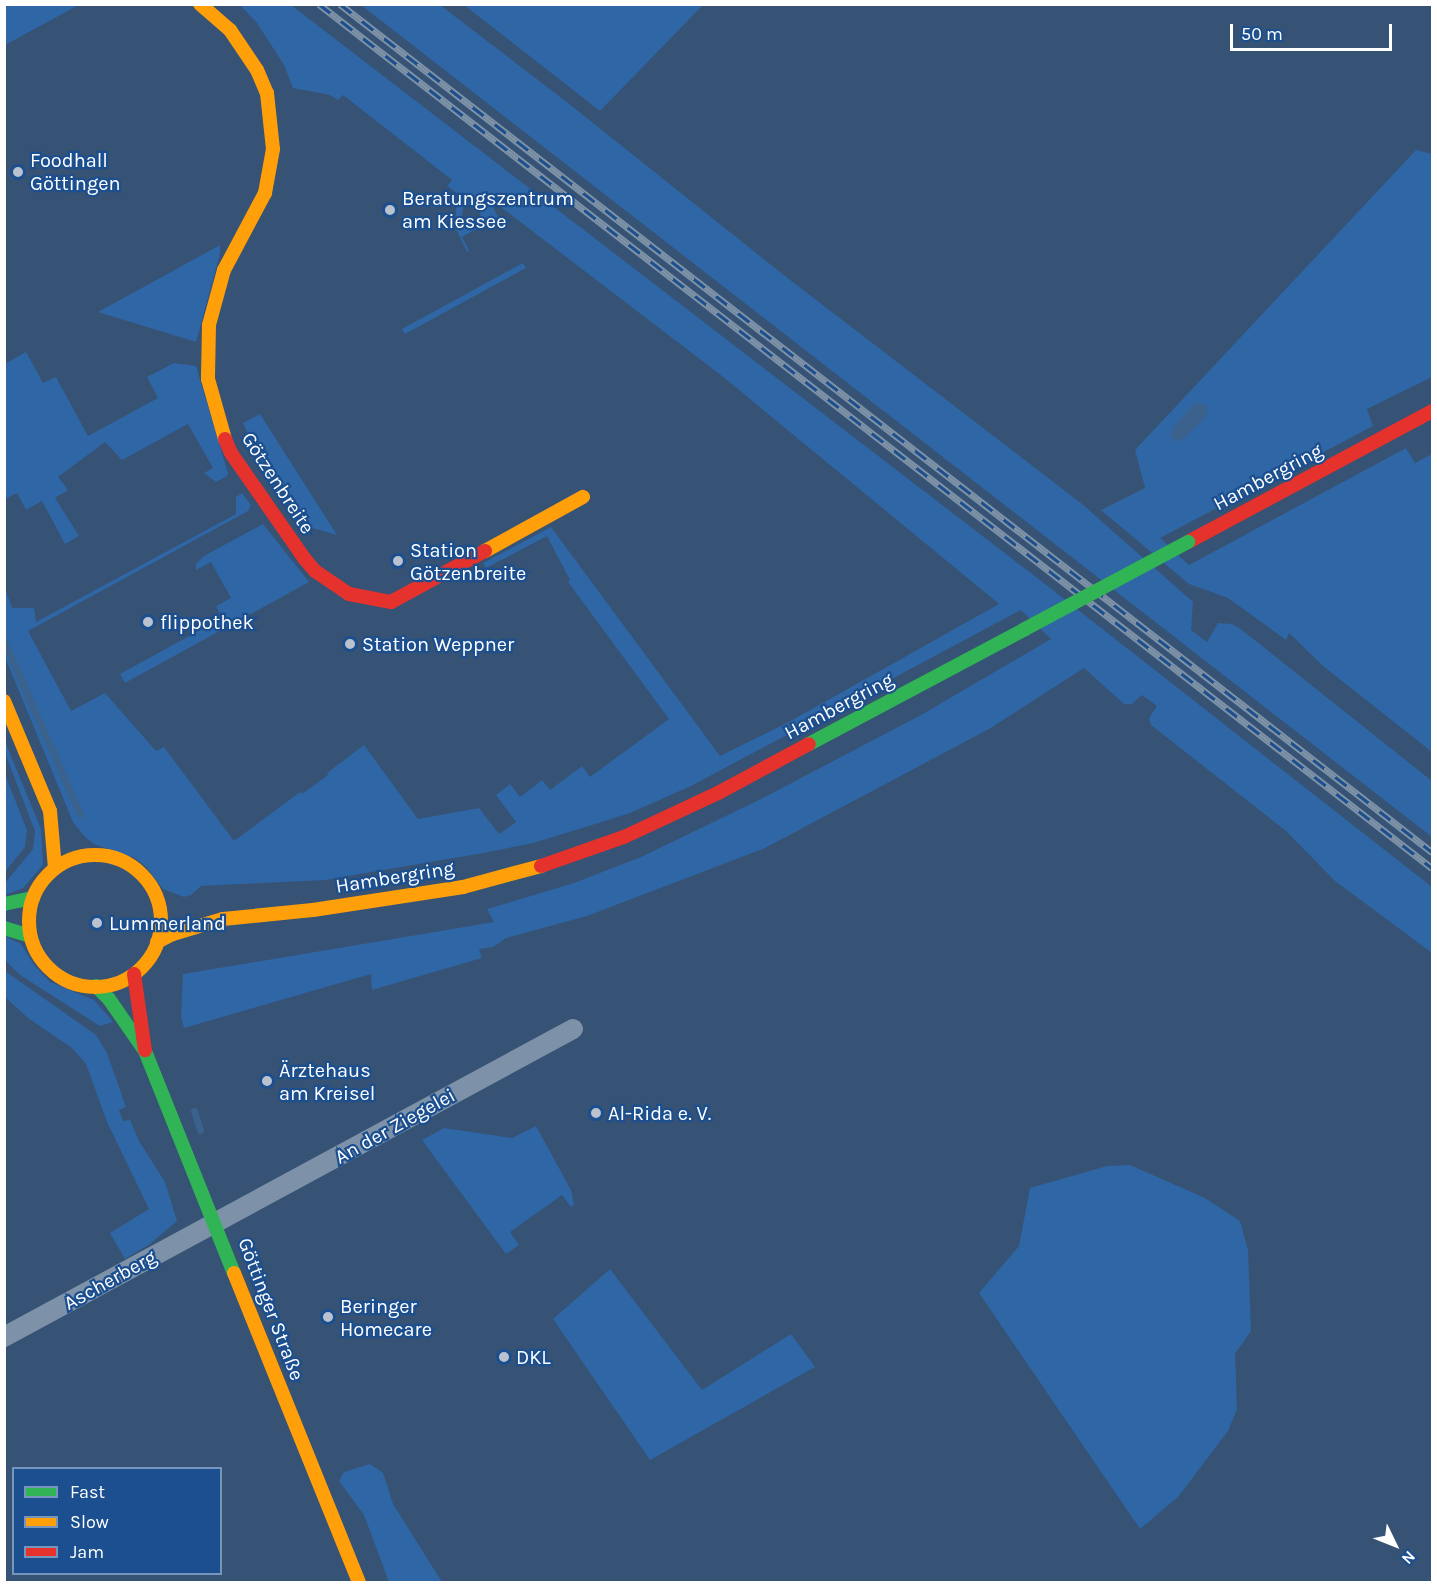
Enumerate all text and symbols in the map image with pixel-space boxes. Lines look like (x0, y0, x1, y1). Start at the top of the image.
scale bar (1233, 12, 1395, 50)
text: 50 m (1241, 23, 1283, 45)
place label: Foodhall Göttingen (30, 148, 121, 195)
marker: Foodhall Göttingen (11, 165, 25, 179)
place label: Beratungszentrum am Kiessee (402, 186, 574, 233)
marker: Beratungszentrum am Kiessee (383, 203, 397, 217)
street label: Götzenbreite (236, 428, 320, 538)
street label: Hambergring (1209, 438, 1327, 516)
place label: Station Götzenbreite (410, 538, 526, 585)
marker: Station Götzenbreite (391, 554, 405, 568)
place label: flippothek (160, 610, 254, 634)
marker: flippothek (141, 615, 155, 629)
place label: Station Weppner (362, 632, 514, 656)
marker: Station Weppner (343, 637, 357, 651)
street label: Hambergring (780, 667, 898, 745)
street label: Hambergring (334, 856, 456, 898)
place label: Lummerland (109, 911, 226, 935)
marker: Lummerland (90, 916, 104, 930)
place label: Ärztehaus am Kreisel (279, 1058, 375, 1105)
marker: Ärztehaus am Kreisel (260, 1074, 274, 1088)
street label: An der Ziegelei (331, 1083, 459, 1169)
place label: Al-Rida e. V. (608, 1101, 711, 1125)
marker: Al-Rida e. V. (589, 1106, 603, 1120)
street label: Göttinger Straße (233, 1234, 309, 1384)
street label: Ascherberg (59, 1245, 161, 1315)
place label: Beringer Homecare (340, 1294, 432, 1341)
marker: Beringer Homecare (321, 1310, 335, 1324)
place label: DKL (516, 1345, 551, 1369)
marker: DKL (497, 1350, 511, 1364)
legend (12, 1467, 222, 1575)
text: Fast (70, 1481, 105, 1503)
text: Slow (70, 1511, 109, 1533)
north arrow (1365, 1515, 1425, 1575)
text: Jam (70, 1541, 104, 1563)
text: N (1398, 1547, 1419, 1568)

